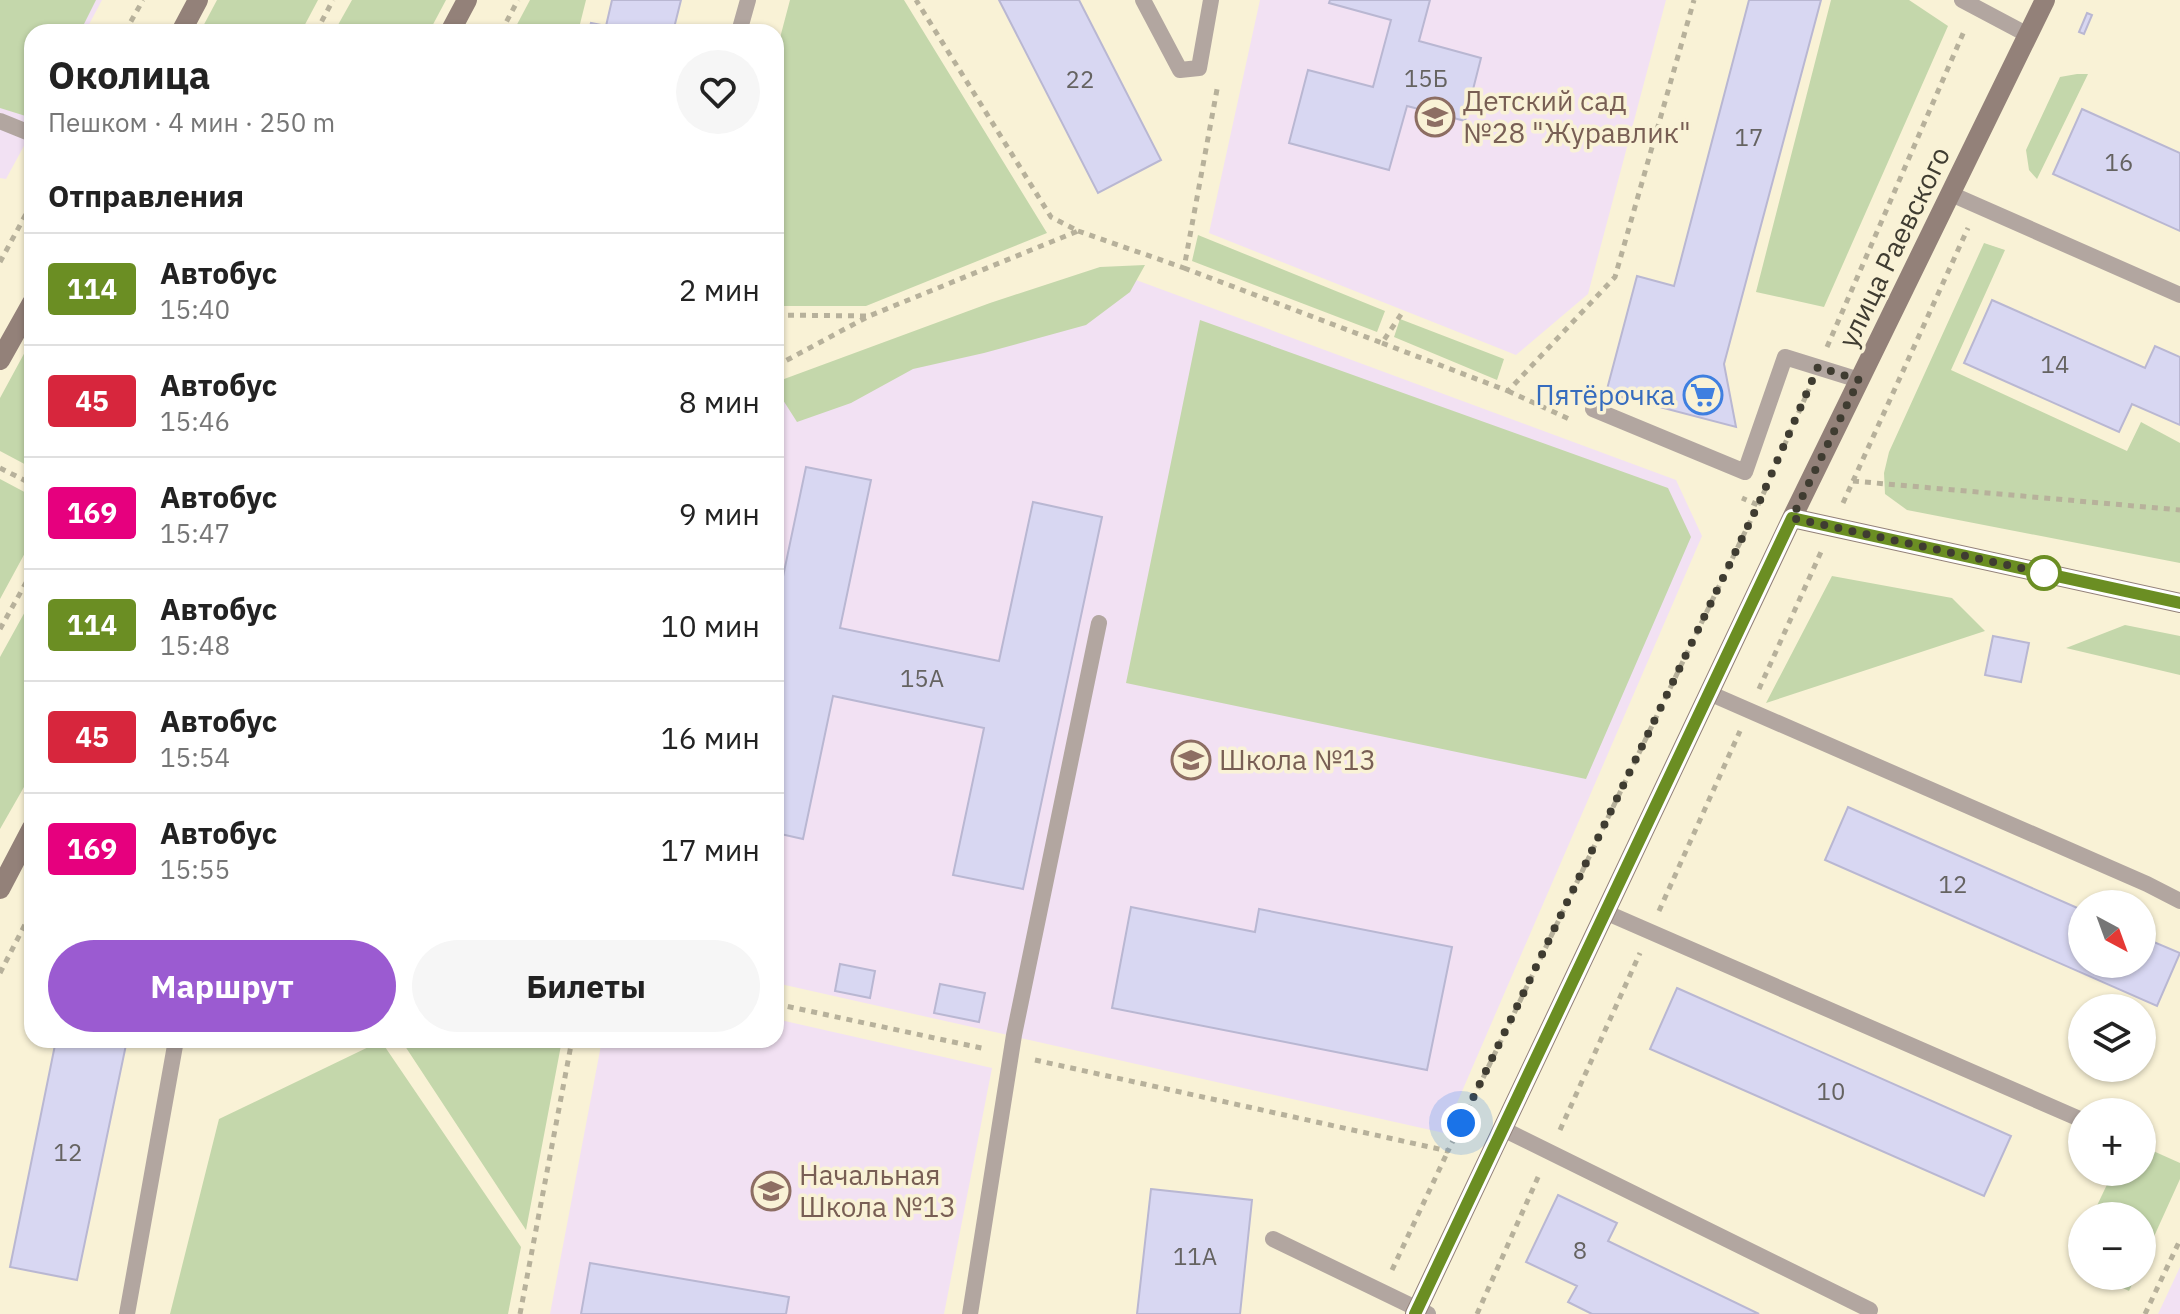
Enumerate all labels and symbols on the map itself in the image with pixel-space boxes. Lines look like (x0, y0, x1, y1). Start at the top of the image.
house number: 15Б (1404, 62, 1448, 94)
house number: 22 (1066, 63, 1094, 95)
place label: Детский сад №28 "Журавлик" (1463, 82, 1691, 151)
school or university icon: Детский сад №28 "Журавлик" (1414, 96, 1456, 138)
house number: 17 (1735, 121, 1763, 153)
street label: улица Раевского (1829, 140, 1958, 353)
house number: 16 (2105, 146, 2133, 178)
house number: 14 (2041, 348, 2069, 380)
supermarket icon: Пятёрочка (1682, 374, 1724, 416)
place label: Пятёрочка (1535, 376, 1675, 413)
unlabelled marker (2027, 556, 2061, 590)
house number: 15А (900, 662, 944, 694)
school or university icon: Школа №13 (1170, 739, 1212, 781)
place label: Школа №13 (1219, 741, 1376, 778)
house number: 12 (1939, 868, 1967, 900)
north arrow (2068, 890, 2156, 978)
house number: 10 (1817, 1075, 1845, 1107)
your location (1441, 1103, 1481, 1143)
house number: 12 (54, 1136, 82, 1168)
place label: Начальная Школа №13 (799, 1156, 956, 1225)
school or university icon: Начальная Школа №13 (750, 1170, 792, 1212)
house number: 8 (1573, 1234, 1587, 1266)
house number: 11А (1173, 1240, 1217, 1272)

